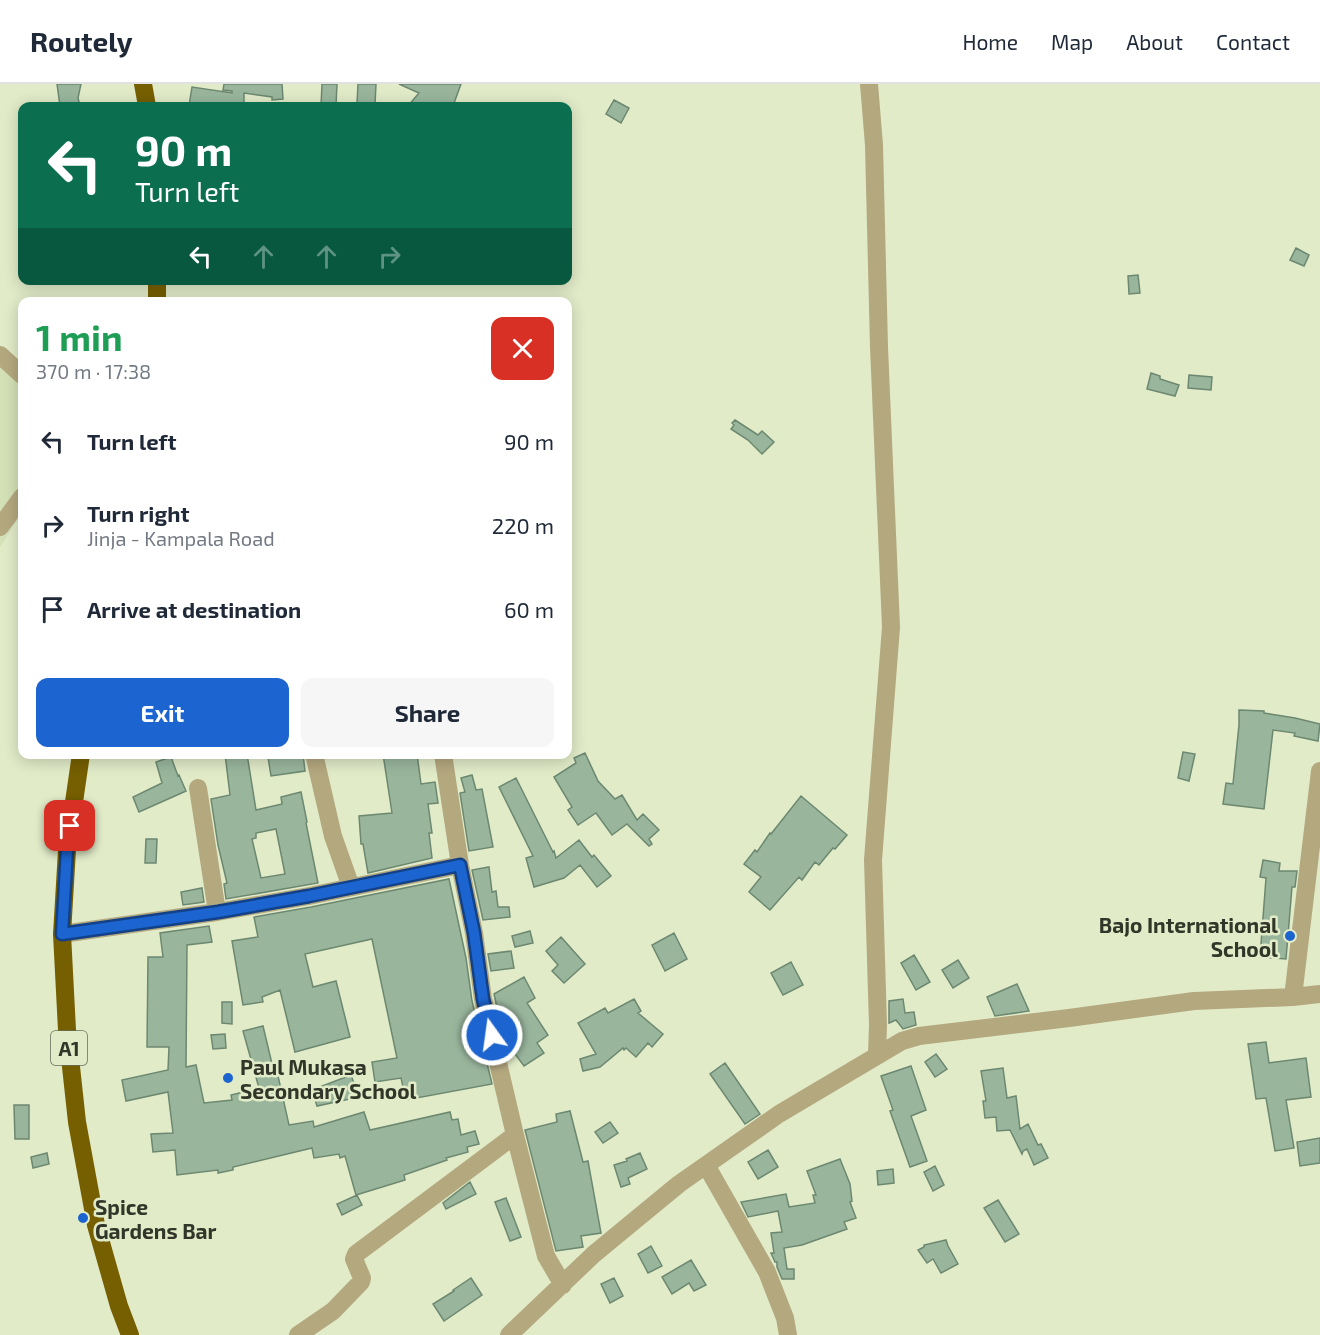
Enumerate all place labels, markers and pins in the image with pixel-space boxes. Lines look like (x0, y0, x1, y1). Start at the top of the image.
pin (44, 800, 95, 851)
place label: Bajo International School (1099, 912, 1278, 961)
marker: Bajo International School (1283, 929, 1297, 943)
place label: Paul Mukasa Secondary School (240, 1054, 417, 1104)
marker: Paul Mukasa Secondary School (221, 1071, 235, 1085)
place label: Spice Gardens Bar (95, 1194, 217, 1243)
marker: Spice Gardens Bar (76, 1211, 90, 1225)

